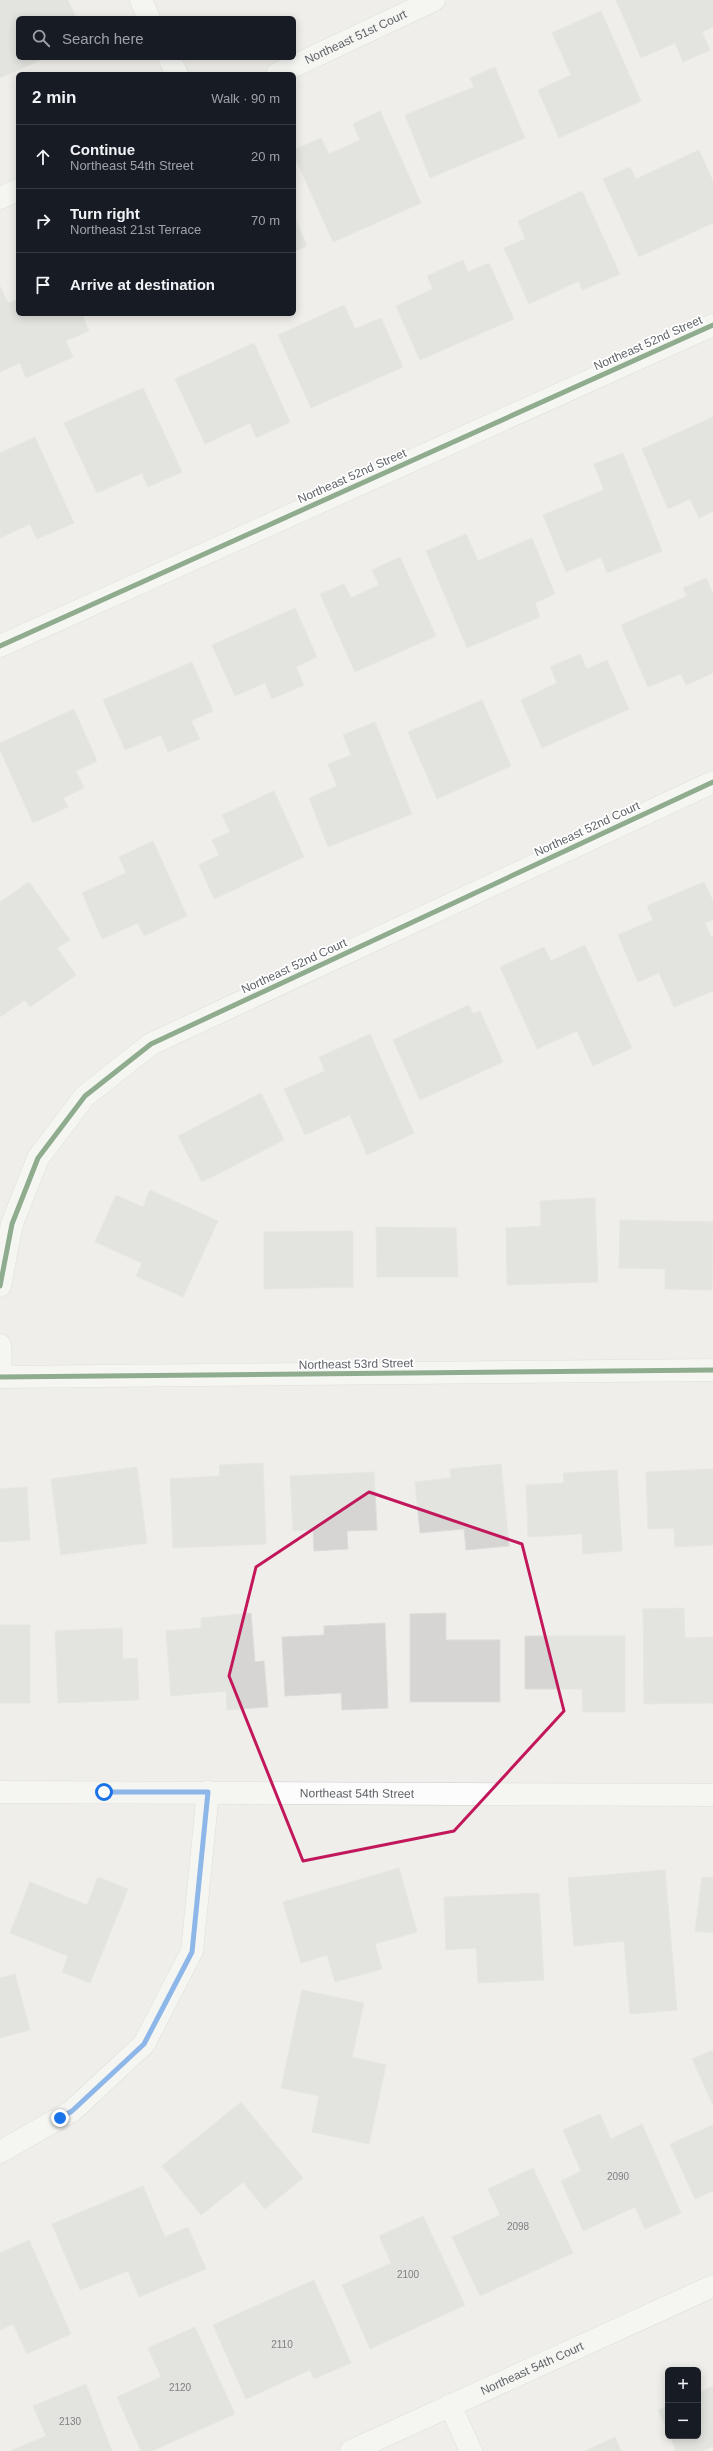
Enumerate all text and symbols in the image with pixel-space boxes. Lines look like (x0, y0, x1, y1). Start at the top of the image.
street label: Northeast 51st Court (303, 7, 409, 67)
search box (16, 16, 296, 60)
icon: search (30, 27, 52, 49)
text: Search here (62, 30, 144, 47)
text: 2 min (32, 88, 76, 107)
text: Walk · 90 m (211, 91, 280, 106)
text: Continue (70, 141, 135, 158)
icon: ahead (32, 146, 54, 168)
text: 20 m (251, 149, 280, 164)
text: Northeast 54th Street (70, 158, 194, 173)
text: Turn right (70, 205, 140, 222)
icon: right (32, 210, 54, 232)
text: 70 m (251, 213, 280, 228)
text: Northeast 21st Terrace (70, 222, 201, 237)
icon: arrive (32, 274, 54, 296)
text: Arrive at destination (70, 276, 215, 293)
street label: Northeast 52nd Street (592, 312, 705, 373)
street label: Northeast 52nd Street (296, 445, 409, 506)
street label: Northeast 52nd Court (532, 798, 643, 860)
street label: Northeast 52nd Court (239, 935, 350, 997)
street label: Northeast 53rd Street (299, 1356, 414, 1372)
route start (95, 1783, 113, 1801)
street label: Northeast 54th Street (300, 1786, 415, 1801)
route end (51, 2109, 69, 2127)
house number: 2090 (607, 2171, 630, 2182)
house number: 2098 (507, 2221, 530, 2232)
house number: 2100 (397, 2269, 420, 2280)
house number: 2110 (271, 2339, 293, 2350)
street label: Northeast 54th Court (478, 2339, 586, 2398)
map controls (665, 2367, 701, 2439)
button: + (665, 2367, 701, 2403)
house number: 2120 (169, 2382, 192, 2393)
button: − (665, 2403, 701, 2439)
house number: 2130 (59, 2416, 82, 2427)

